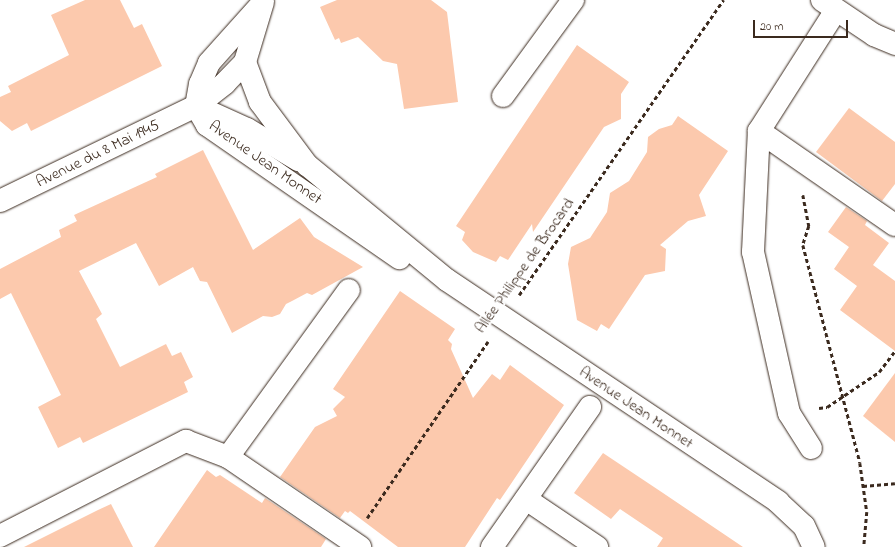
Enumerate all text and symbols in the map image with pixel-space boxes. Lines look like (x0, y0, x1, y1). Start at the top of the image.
scale bar (755, 12, 850, 38)
text: 20 m (760, 18, 783, 36)
street label: Avenue du 8 Mai 1945 (33, 116, 163, 192)
street label: Avenue Jean Monnet (205, 117, 325, 209)
street label: Allée Philippe de Brocard (471, 195, 579, 337)
street label: Avenue Jean Monnet (575, 363, 697, 453)

